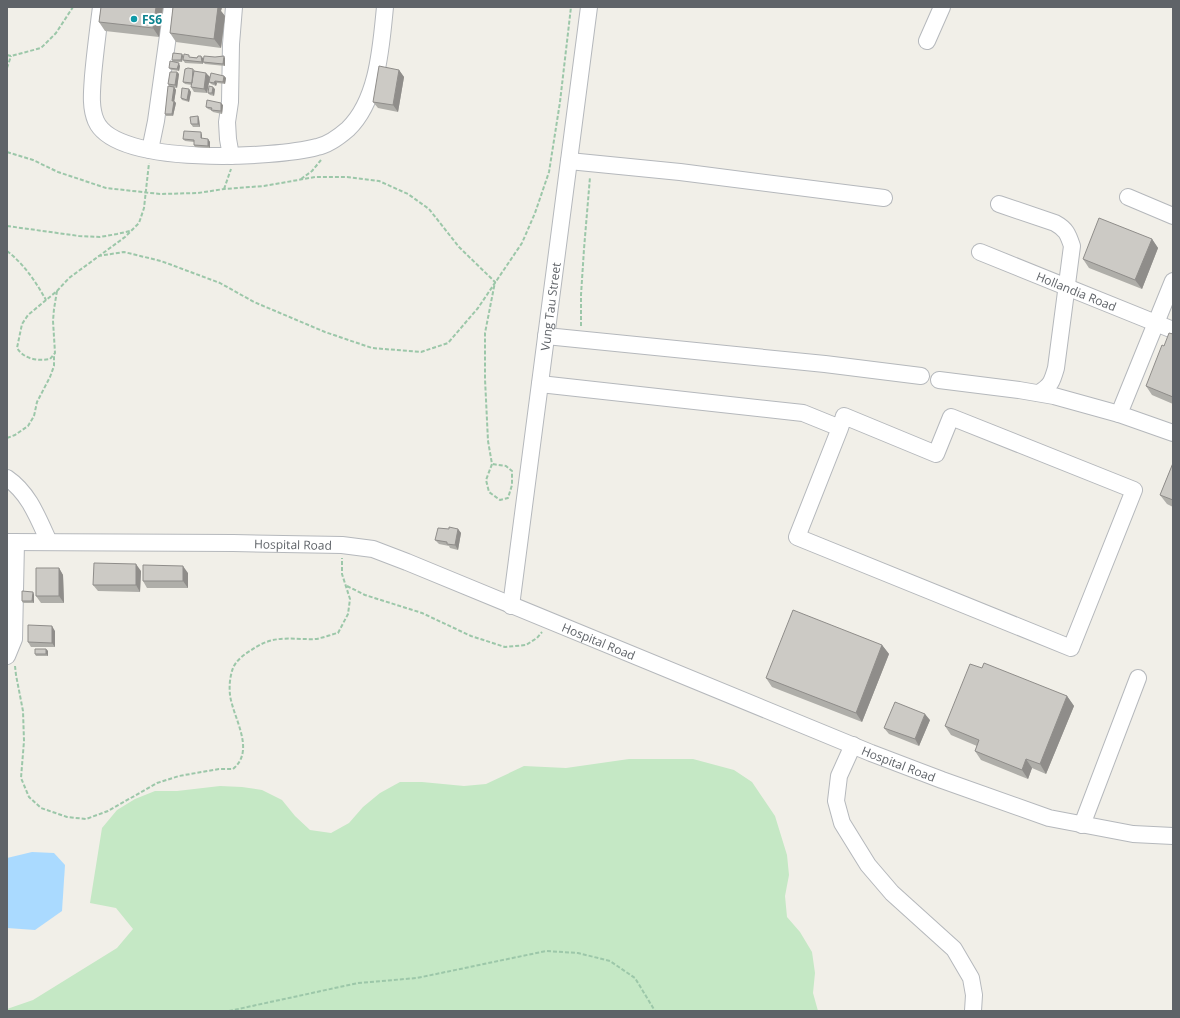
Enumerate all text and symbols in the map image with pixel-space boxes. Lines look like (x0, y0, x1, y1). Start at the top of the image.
place label: FS6 (142, 11, 162, 28)
marker: FS6 (129, 14, 139, 24)
street label: Vung Tau Street (536, 261, 564, 352)
street label: Hollandia Road (1034, 267, 1119, 315)
street label: Hospital Road (254, 535, 332, 553)
street label: Hospital Road (559, 618, 638, 664)
street label: Hospital Road (859, 742, 938, 785)

